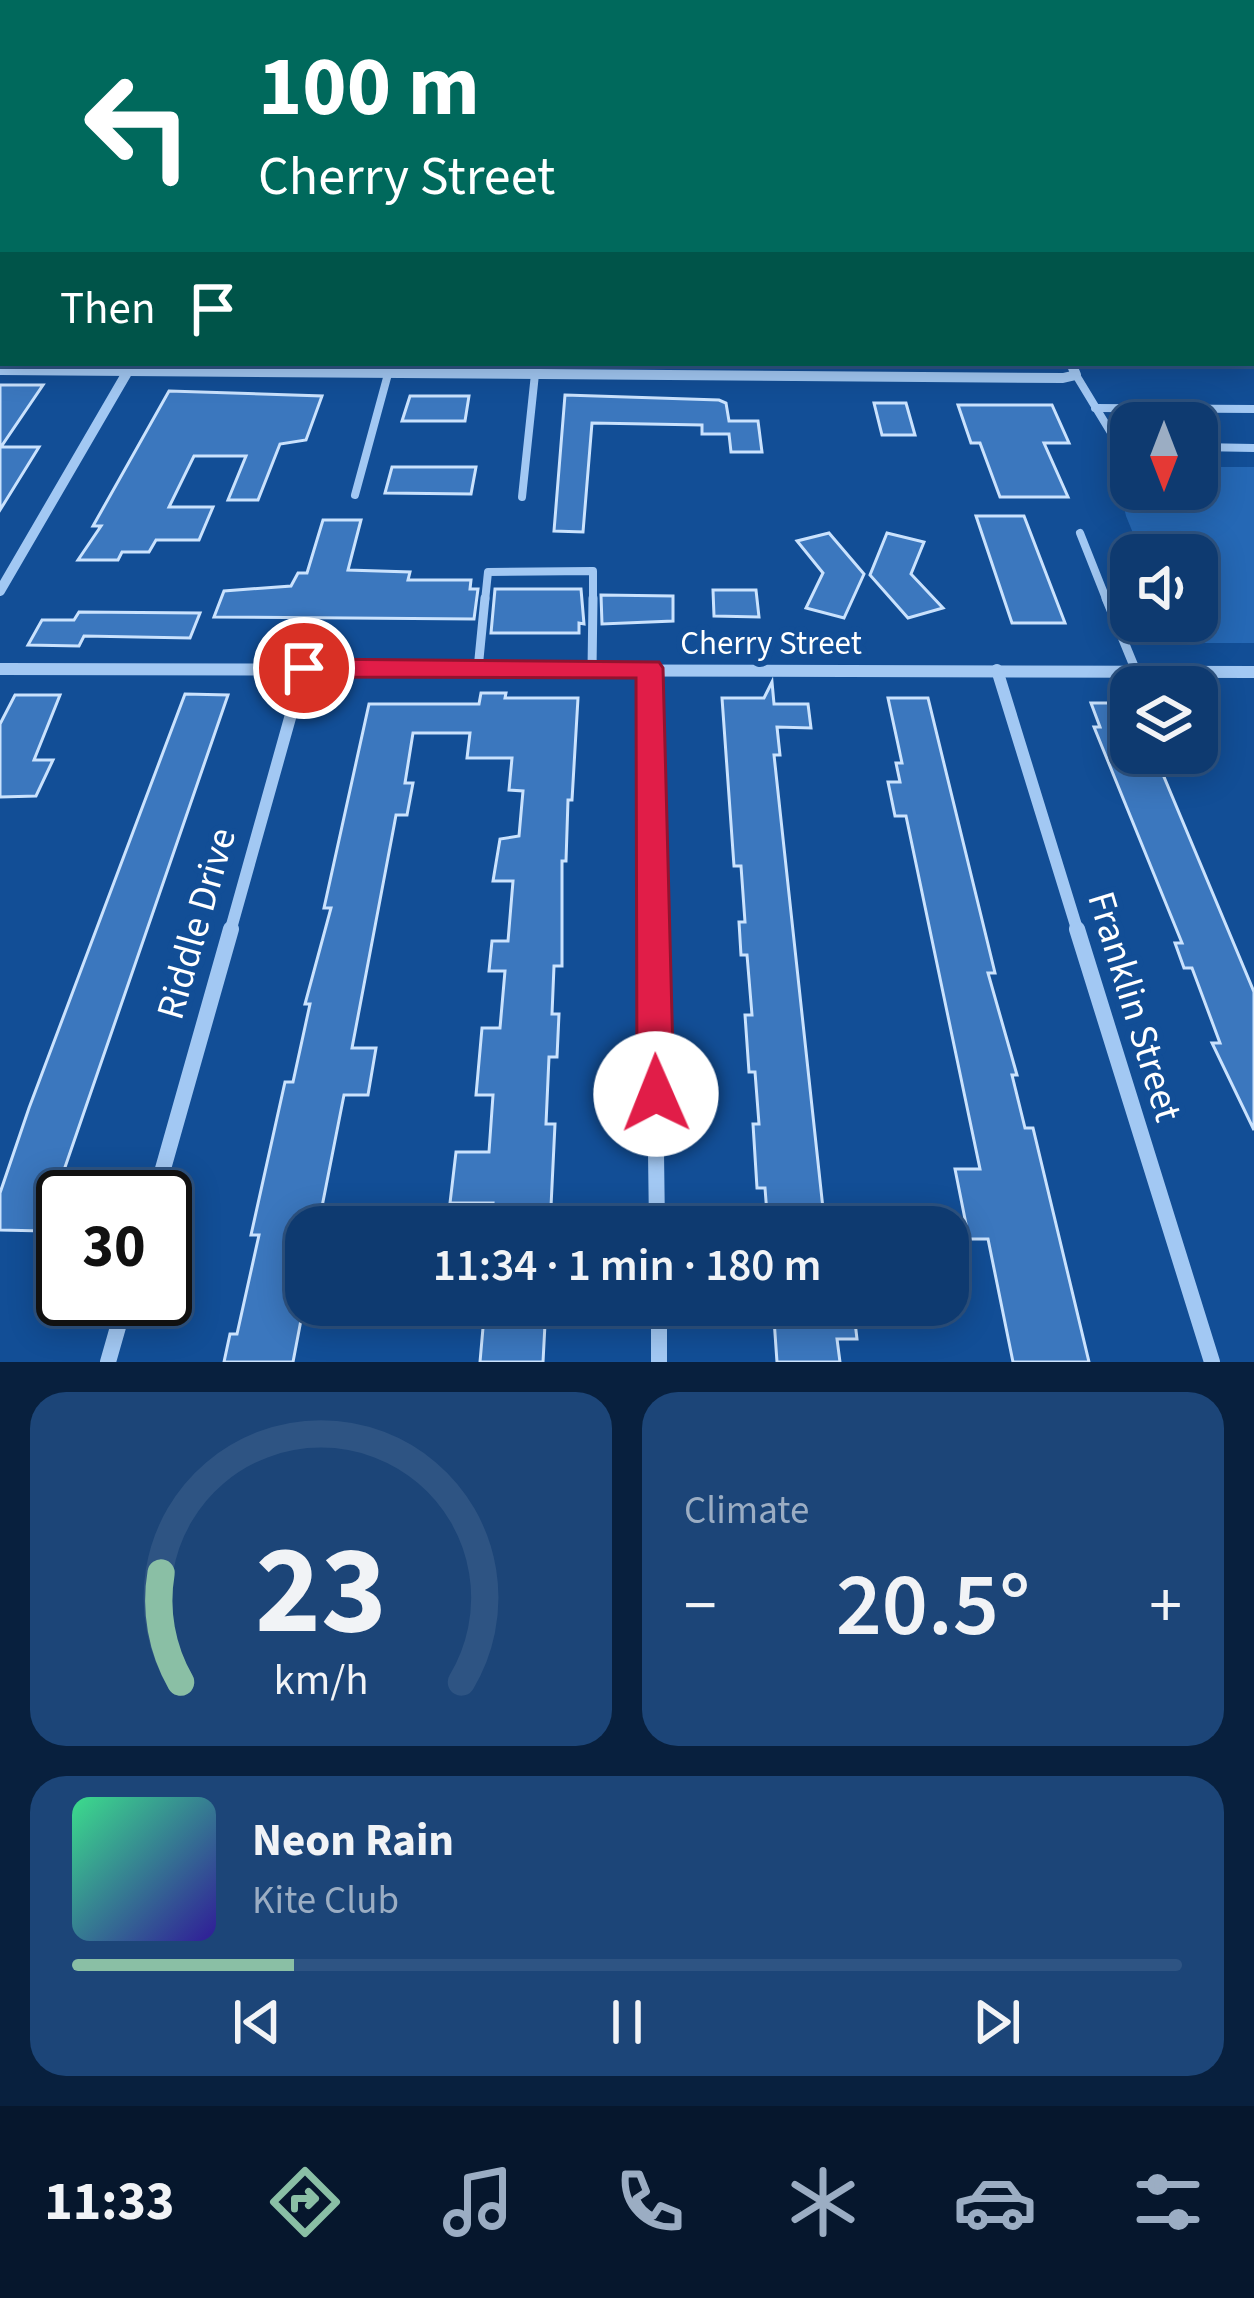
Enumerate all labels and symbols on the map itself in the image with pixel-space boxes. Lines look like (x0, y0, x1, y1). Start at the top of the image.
north arrow (1110, 402, 1218, 510)
pin (253, 617, 355, 719)
street label: Cherry Street (680, 620, 862, 667)
street label: Riddle Drive (143, 821, 251, 1026)
street label: Franklin Street (1073, 885, 1196, 1128)
position arrow (593, 1031, 719, 1157)
speed limit sign: 30 (36, 1170, 192, 1326)

